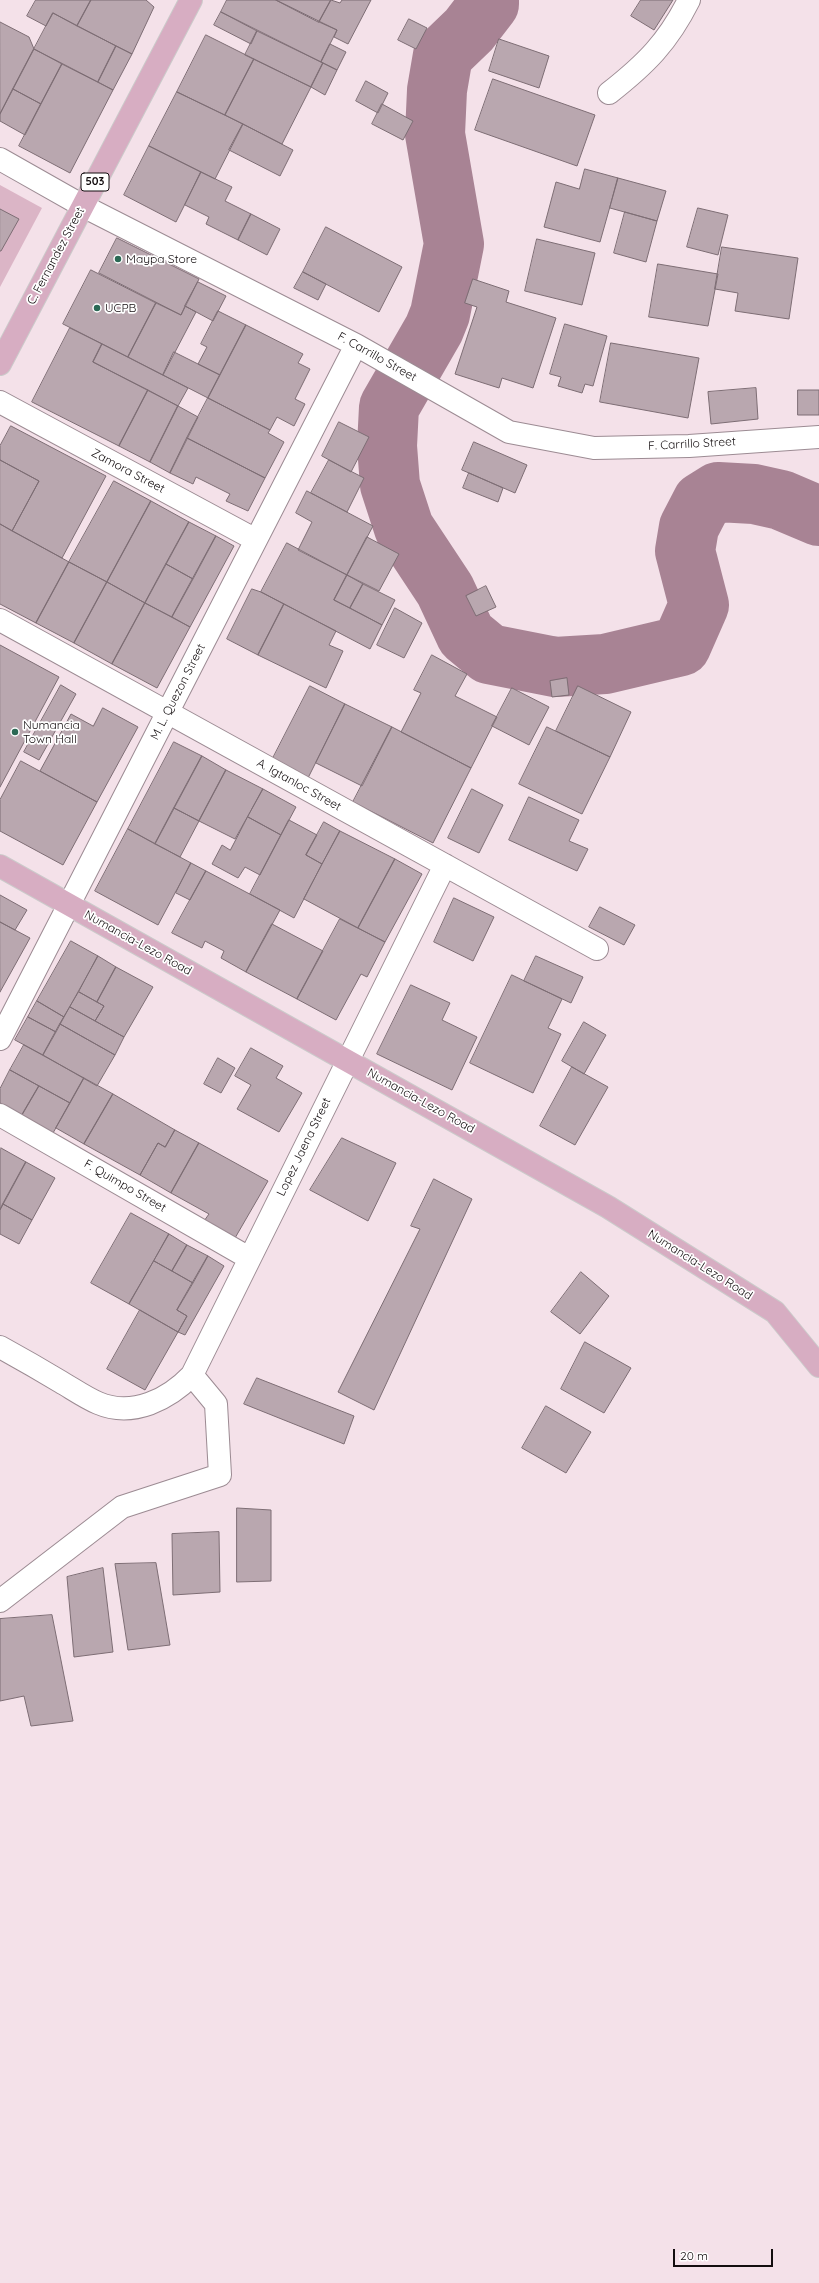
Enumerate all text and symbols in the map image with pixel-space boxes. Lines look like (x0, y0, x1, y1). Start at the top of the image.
road number: 503 (81, 173, 109, 191)
street label: C. Fernandez Street (24, 205, 88, 307)
place label: Maypa Store (126, 252, 197, 266)
marker: Maypa Store (113, 254, 123, 264)
place label: UCPB (105, 301, 136, 315)
marker: UCPB (92, 303, 102, 313)
street label: F. Carrillo Street (335, 329, 419, 385)
street label: F. Carrillo Street (648, 435, 736, 453)
street label: Zamora Street (89, 446, 167, 496)
street label: M. L. Quezon Street (148, 642, 208, 742)
place label: Numancia Town Hall (23, 718, 80, 746)
marker: Numancia Town Hall (10, 727, 20, 737)
street label: A. Igtanloc Street (254, 756, 344, 814)
street label: Numancia-Lezo Road (82, 907, 194, 979)
street label: Numancia-Lezo Road (365, 1065, 477, 1137)
street label: Lopez Jaena Street (274, 1095, 334, 1199)
street label: F. Quimpo Street (81, 1157, 169, 1215)
street label: Numancia-Lezo Road (645, 1227, 755, 1303)
scale bar (675, 2241, 775, 2267)
text: 20 m (680, 2248, 708, 2263)

